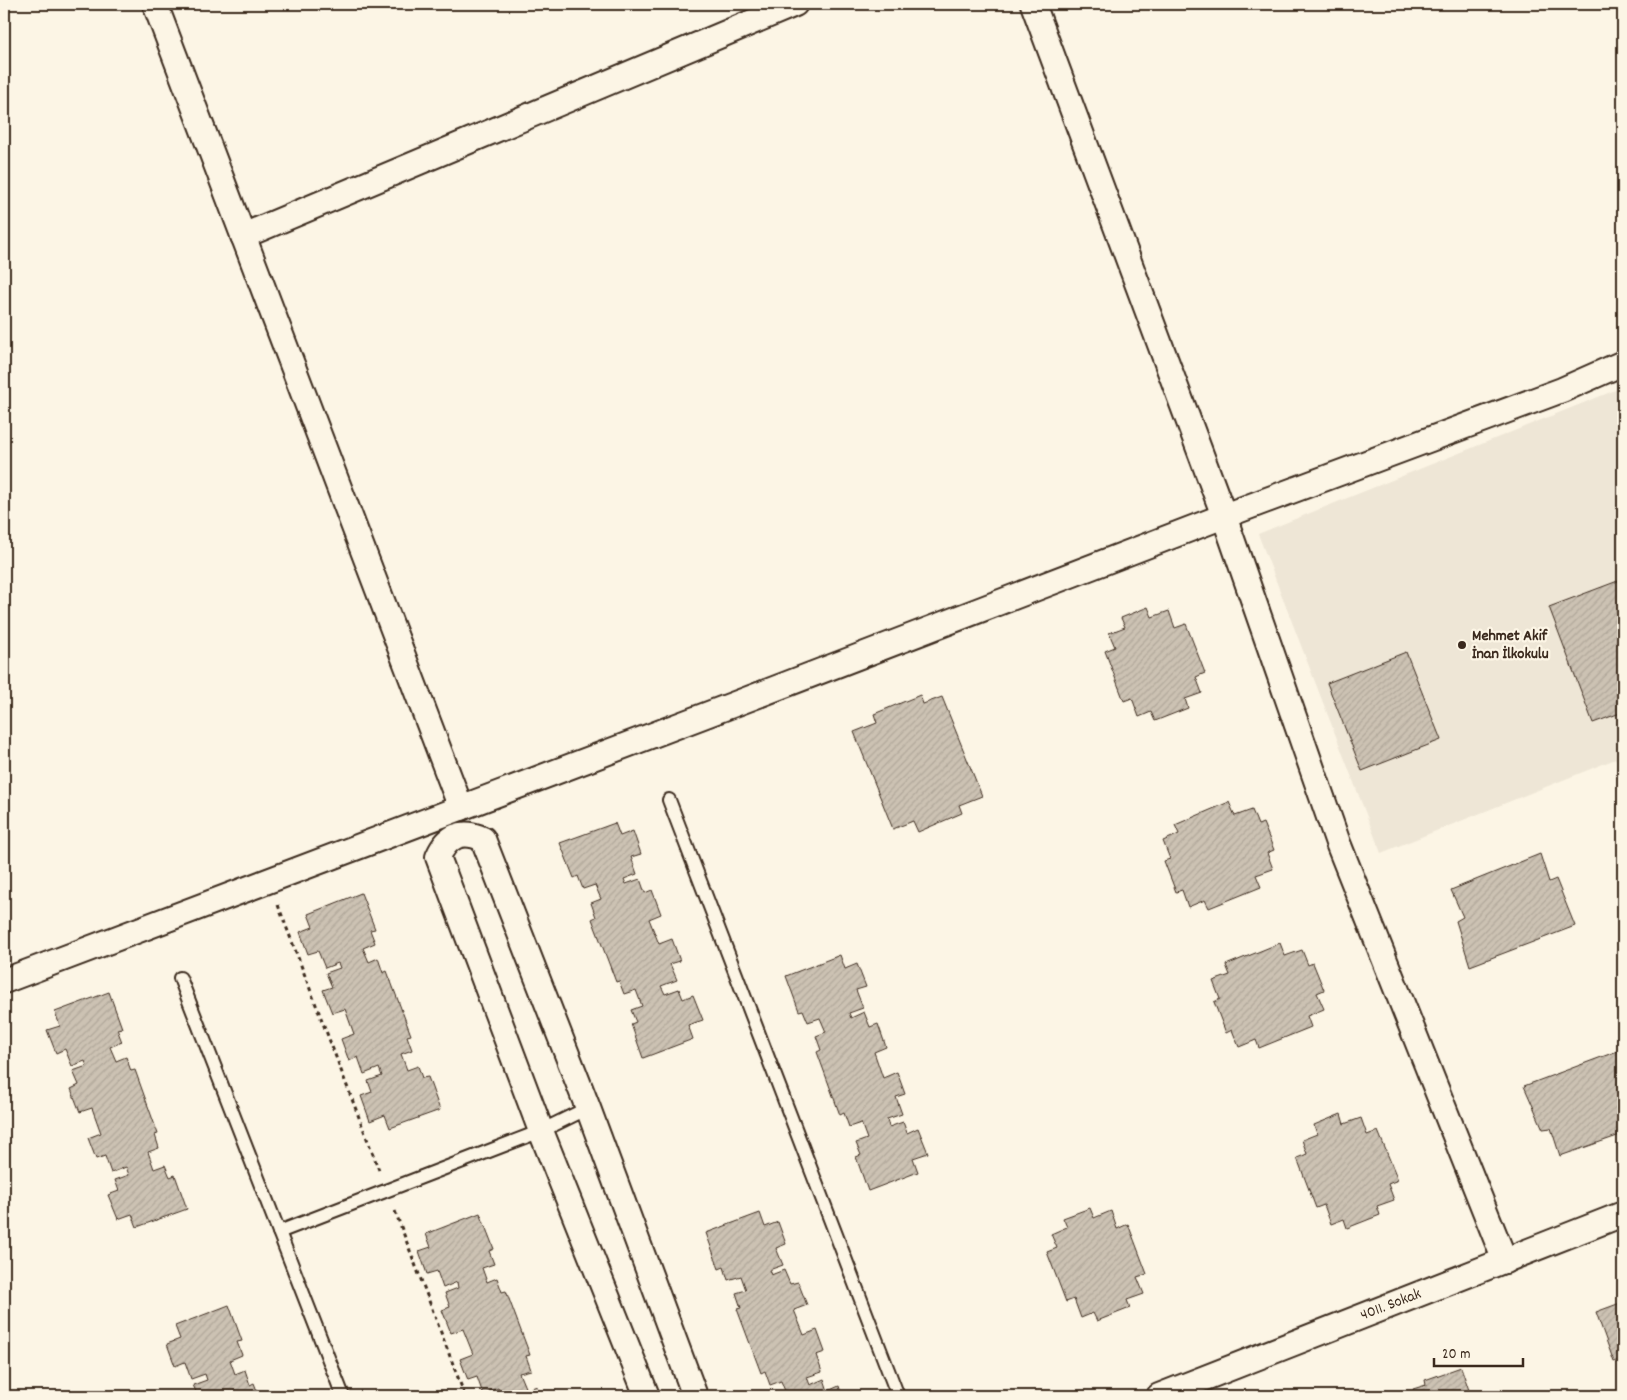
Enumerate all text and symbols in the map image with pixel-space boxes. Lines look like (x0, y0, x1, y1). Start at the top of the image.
place label: Mehmet Akif İnan İlkokulu (1472, 625, 1549, 666)
marker: Mehmet Akif İnan İlkokulu (1456, 639, 1468, 651)
street label: 4011. Sokak (1357, 1283, 1425, 1327)
scale bar (1434, 1335, 1523, 1367)
text: 20 m (1442, 1344, 1470, 1366)

